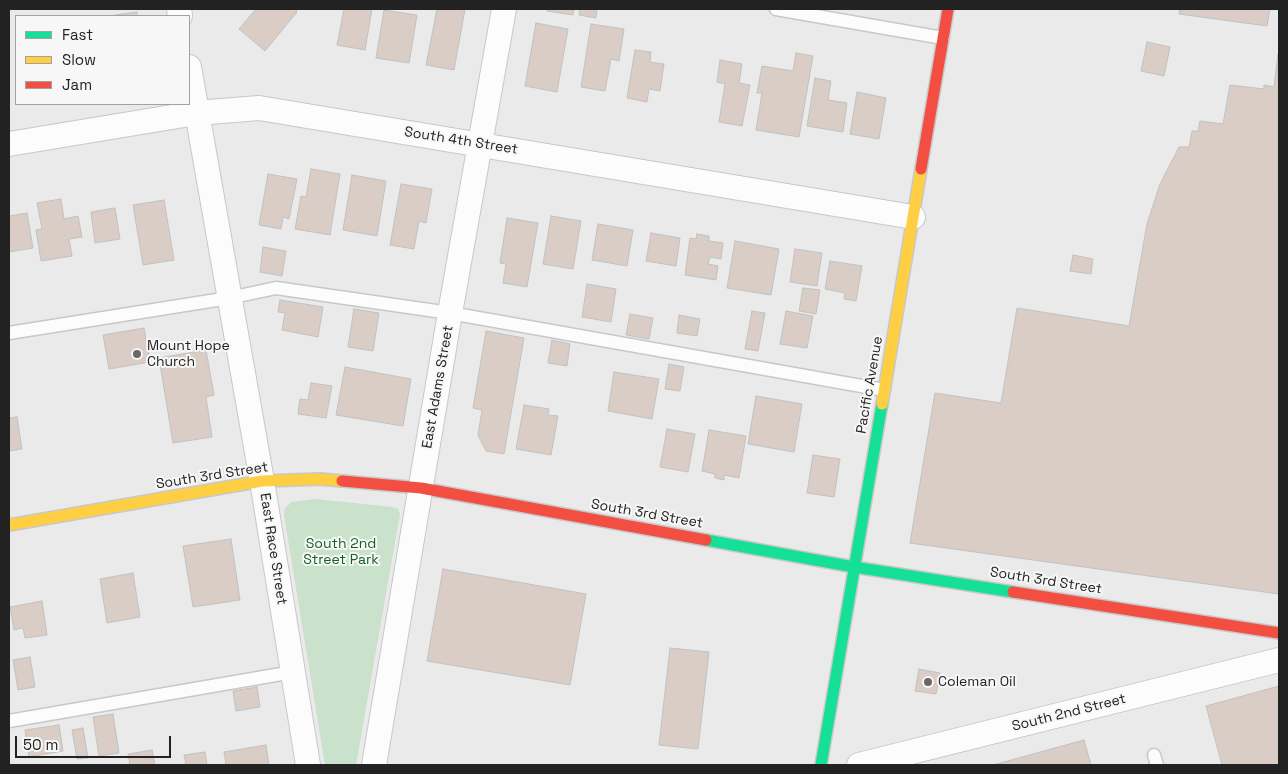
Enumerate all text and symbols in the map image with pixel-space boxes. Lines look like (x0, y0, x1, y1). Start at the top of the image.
legend (15, 15, 190, 105)
text: Fast (62, 25, 93, 44)
text: Slow (62, 50, 96, 69)
text: Jam (62, 75, 92, 94)
street label: South 4th Street (403, 124, 519, 158)
street label: East Adams Street (419, 324, 457, 450)
street label: Pacific Avenue (853, 335, 887, 435)
place label: Mount Hope Church (147, 338, 230, 371)
marker: Mount Hope Church (131, 348, 143, 360)
street label: South 3rd Street (155, 459, 269, 493)
street label: East Race Street (256, 492, 290, 606)
street label: South 3rd Street (590, 496, 704, 532)
park label: South 2nd Street Park (303, 536, 379, 568)
street label: South 3rd Street (989, 564, 1103, 598)
place label: Coleman Oil (938, 674, 1016, 690)
marker: Coleman Oil (922, 676, 934, 688)
street label: South 2nd Street (1010, 691, 1128, 735)
scale bar (18, 726, 174, 758)
text: 50 m (23, 735, 58, 754)

